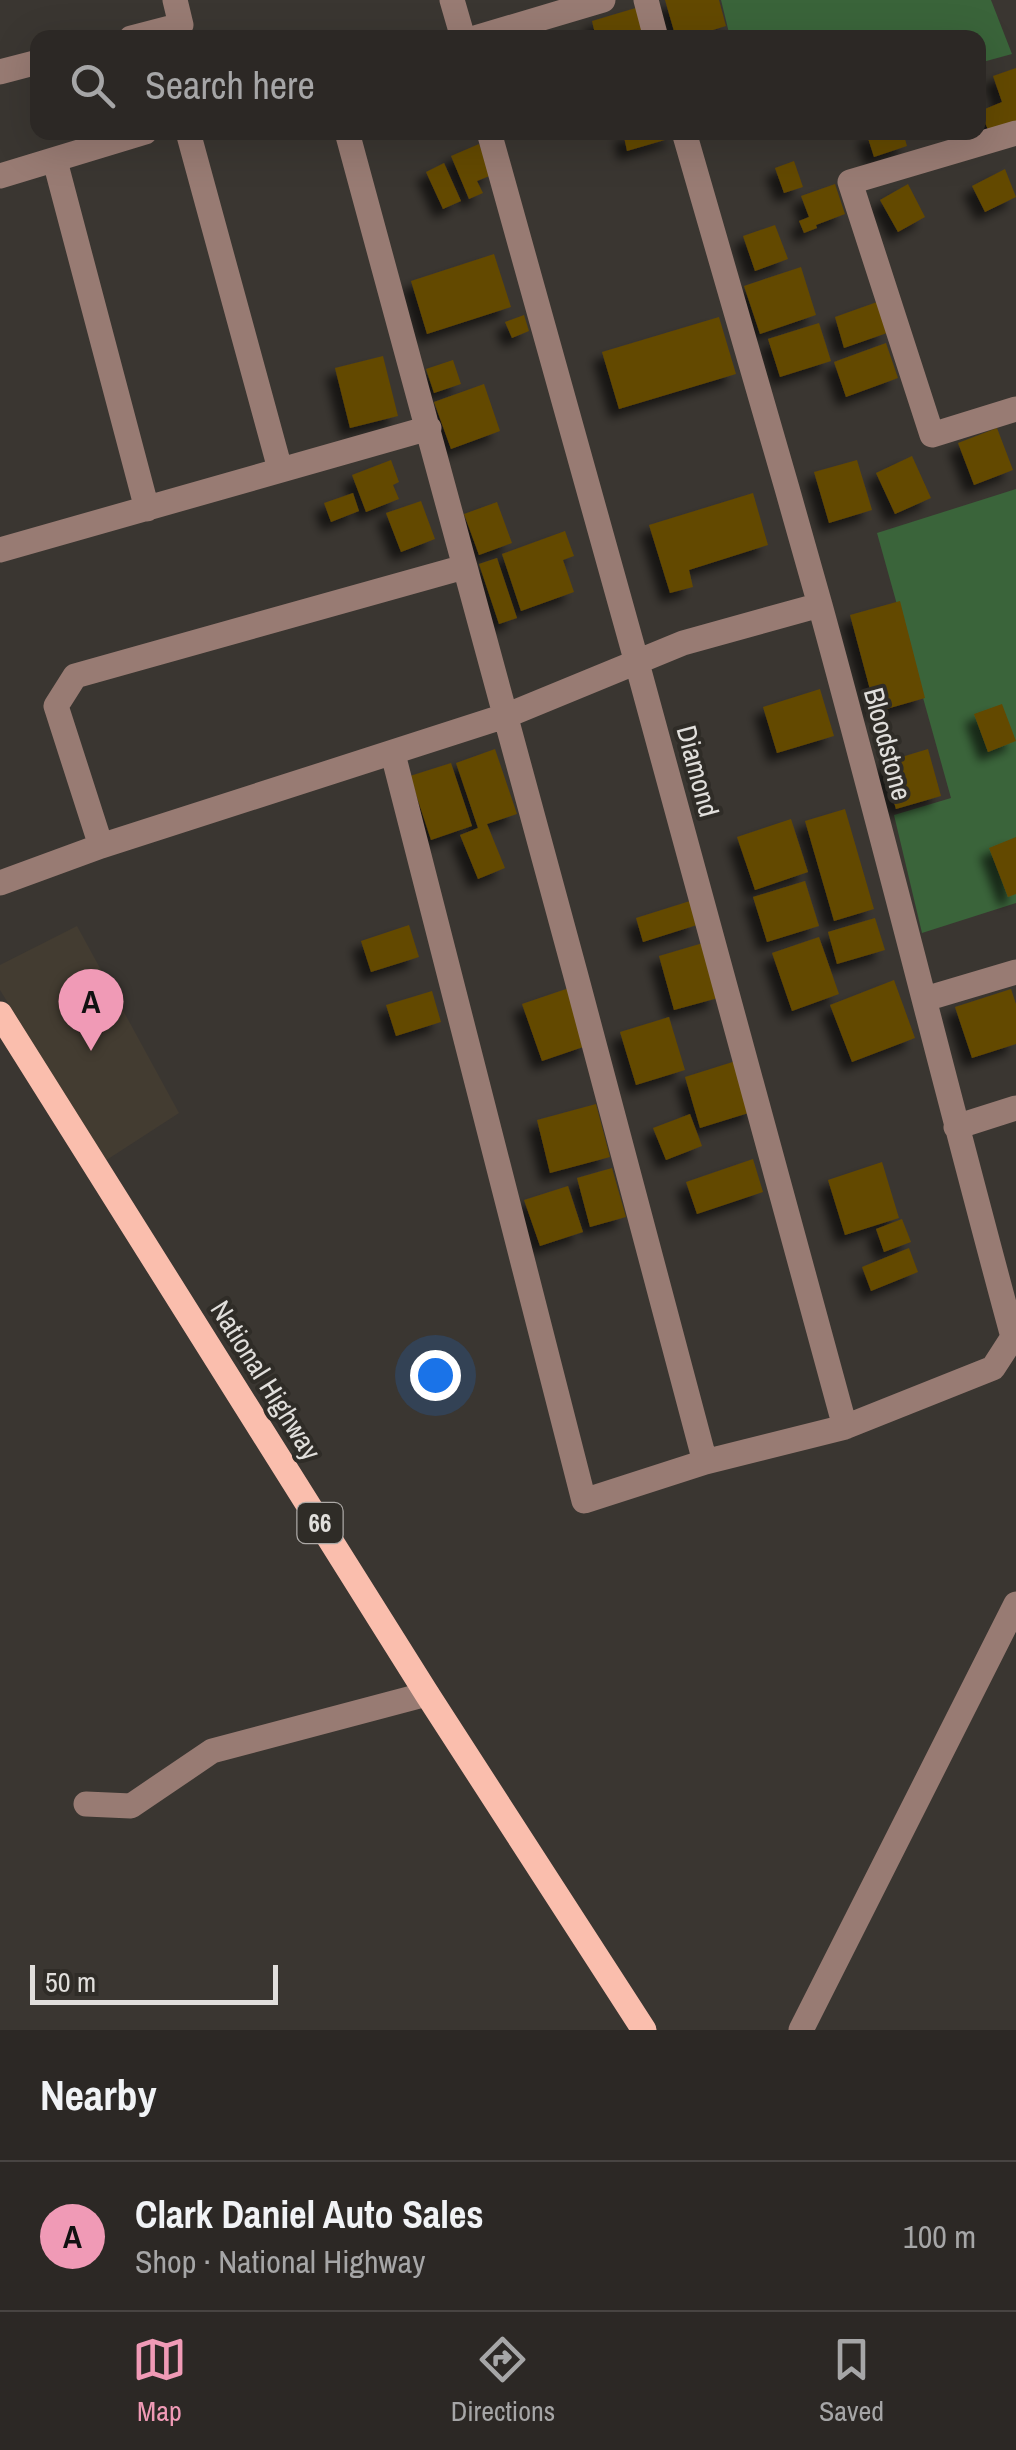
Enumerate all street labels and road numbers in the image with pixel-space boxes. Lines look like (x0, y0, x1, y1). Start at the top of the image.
street label: Bloodstone (855, 684, 921, 804)
street label: Diamond (668, 721, 728, 821)
street label: National Highway (202, 1293, 330, 1467)
road number: 66 (298, 1503, 342, 1543)

